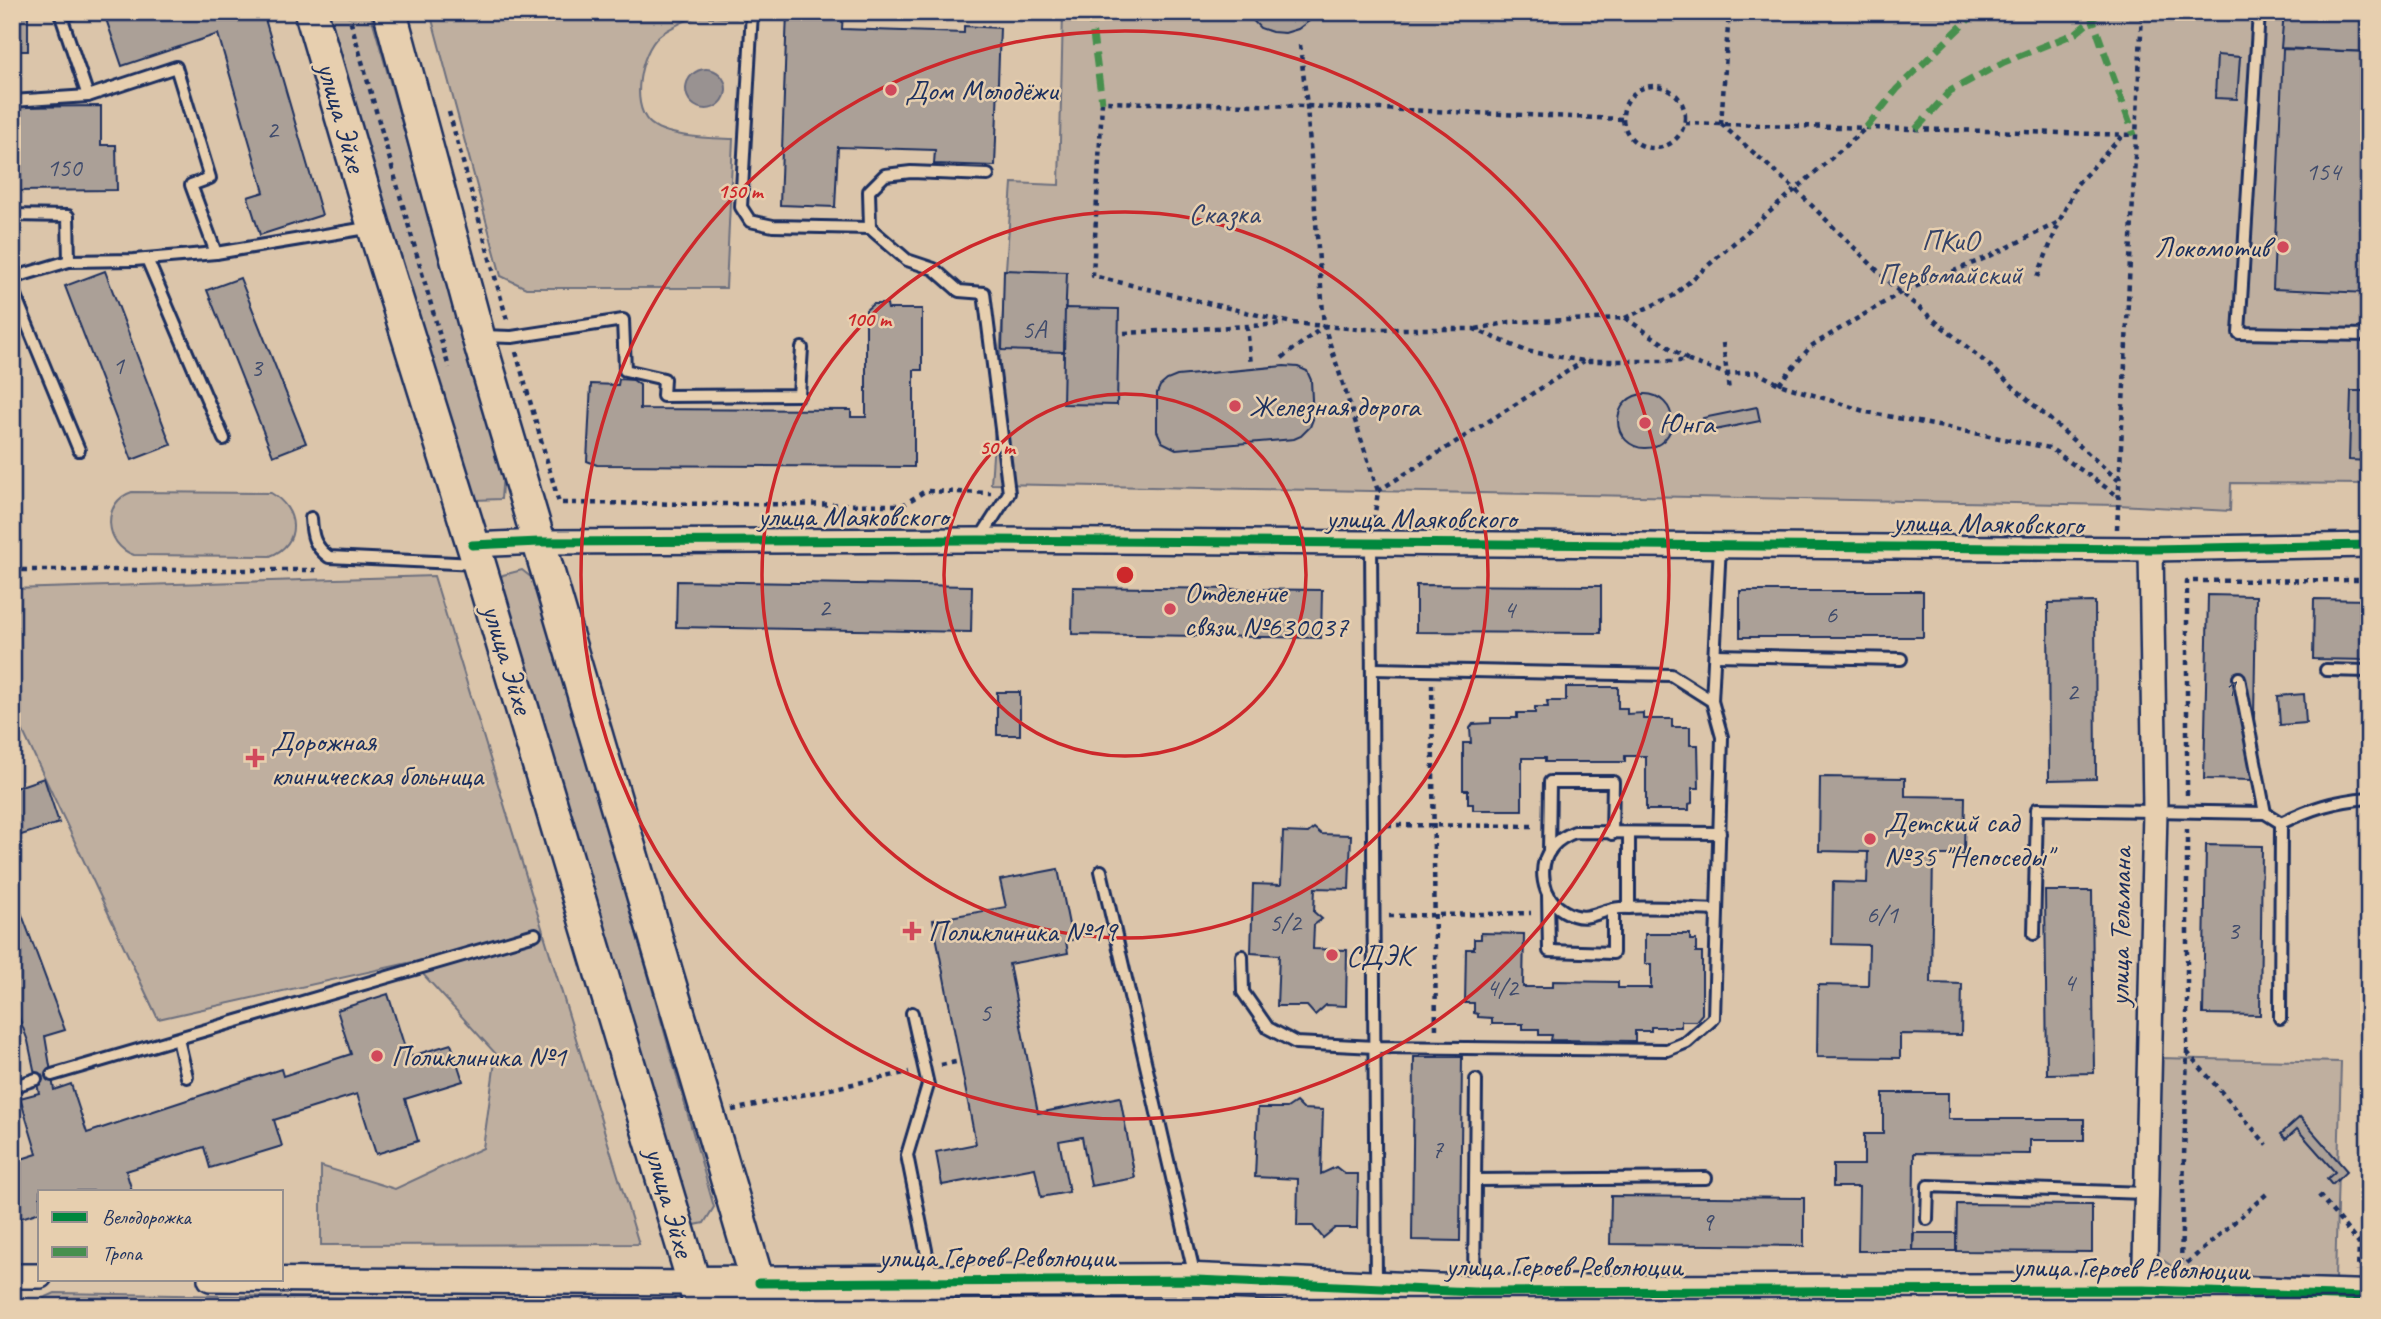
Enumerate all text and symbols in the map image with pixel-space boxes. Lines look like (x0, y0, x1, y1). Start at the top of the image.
street label: улица Эйхе (308, 56, 376, 178)
place label: Дом Молодёжи (905, 71, 1060, 109)
marker: Дом Молодёжи (883, 82, 899, 98)
house number: 2 (266, 113, 280, 146)
house number: 150 (46, 151, 84, 184)
house number: 154 (2305, 155, 2343, 188)
text: 150 m (717, 178, 765, 204)
park label: Сказка (1189, 194, 1261, 232)
park label: ПКиО Первомайский (1878, 221, 2024, 293)
place label: Локомотив (2154, 228, 2276, 266)
marker: Локомотив (2275, 239, 2291, 255)
text: 100 m (845, 306, 893, 332)
house number: 5А (1022, 313, 1048, 346)
house number: 1 (112, 349, 125, 382)
house number: 3 (250, 351, 264, 384)
place label: Железная дорога (1249, 387, 1422, 425)
marker: Железная дорога (1227, 398, 1243, 414)
place label: Юнга (1659, 404, 1716, 442)
marker: Юнга (1637, 415, 1653, 431)
text: 50 m (979, 434, 1017, 460)
street label: улица Маяковского (756, 497, 952, 535)
street label: улица Маяковского (1324, 499, 1520, 537)
street label: улица Маяковского (1890, 502, 2087, 544)
centre of rings (1113, 563, 1137, 587)
place label: Отделение связи №630037 (1184, 573, 1350, 645)
house number: 2 (818, 591, 832, 624)
house number: 4 (1503, 593, 1517, 626)
street label: улица Эйхе (473, 598, 543, 720)
house number: 6 (1825, 598, 1838, 631)
marker: Отделение связи №630037 (1162, 601, 1178, 617)
house number: 1 (2224, 671, 2237, 704)
house number: 2 (2066, 675, 2080, 708)
place label: Дорожная клиническая больница (271, 722, 485, 794)
marker: Дорожная клиническая больница (245, 748, 265, 768)
place label: Детский сад №35 "Непоседы" (1884, 803, 2058, 875)
marker: Детский сад №35 "Непоседы" (1862, 831, 1878, 847)
street label: улица Тельмана (2100, 845, 2140, 1009)
house number: 6/1 (1866, 898, 1899, 931)
house number: 5/2 (1269, 906, 1303, 939)
place label: Поликлиника №19 (928, 912, 1119, 950)
house number: 3 (2227, 914, 2241, 947)
marker: Поликлиника №19 (902, 921, 922, 941)
place label: СДЭК (1346, 936, 1418, 974)
marker: СДЭК (1324, 947, 1340, 963)
house number: 4 (2063, 966, 2077, 999)
house number: 4/2 (1486, 971, 1520, 1004)
house number: 5 (979, 996, 992, 1029)
place label: Поликлиника №1 (391, 1037, 568, 1075)
marker: Поликлиника №1 (369, 1048, 385, 1064)
house number: 7 (1431, 1133, 1444, 1166)
street label: улица Эйхе (636, 1141, 704, 1263)
legend (38, 1190, 284, 1280)
text: Велодорожка (102, 1204, 192, 1230)
house number: 9 (1701, 1205, 1715, 1238)
street label: улица Героев Революции (876, 1238, 1117, 1276)
text: Тропа (102, 1240, 143, 1266)
street label: улица Героев Революции (1443, 1247, 1684, 1285)
street label: улица Героев Революции (2010, 1247, 2252, 1289)

